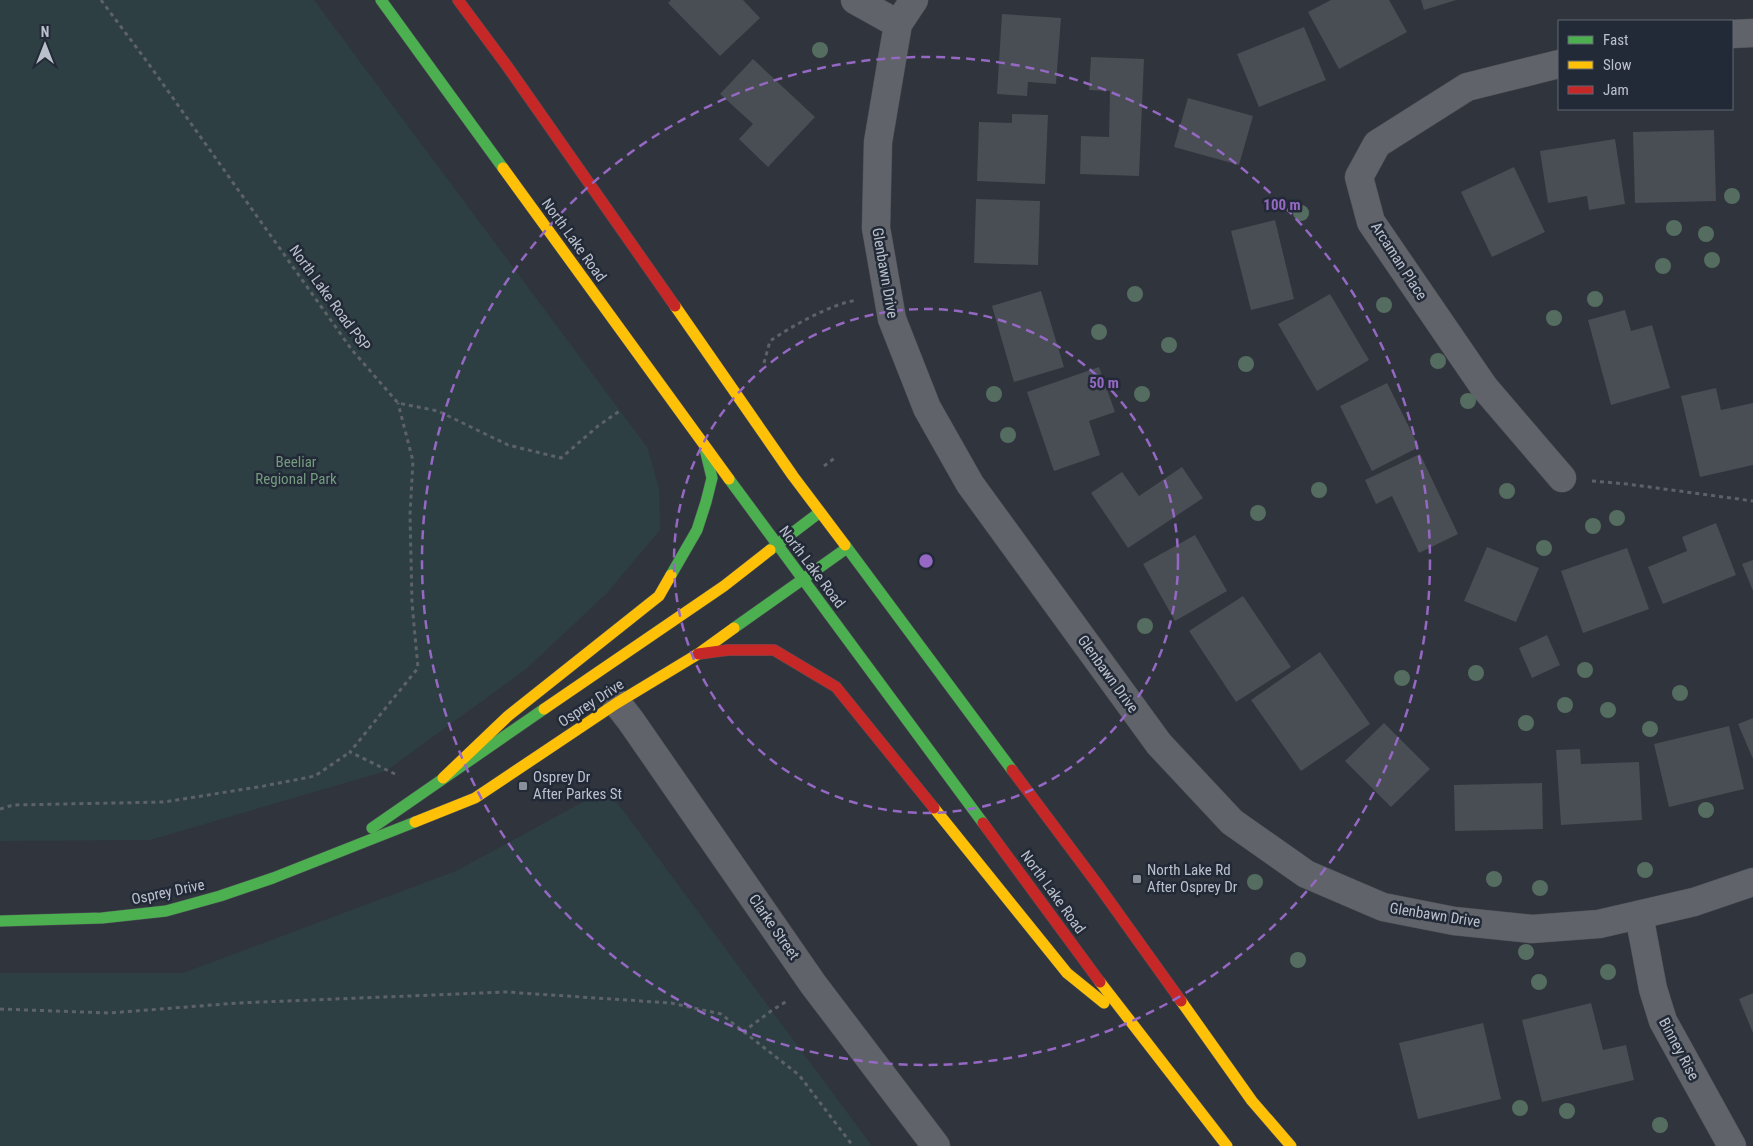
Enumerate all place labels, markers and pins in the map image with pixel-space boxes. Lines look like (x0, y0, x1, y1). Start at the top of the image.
centre of rings (917, 552, 935, 570)
place label: Osprey Dr After Parkes St (533, 768, 622, 803)
marker: Osprey Dr After Parkes St (517, 780, 529, 792)
place label: North Lake Rd After Osprey Dr (1147, 861, 1238, 896)
marker: North Lake Rd After Osprey Dr (1131, 873, 1143, 885)

